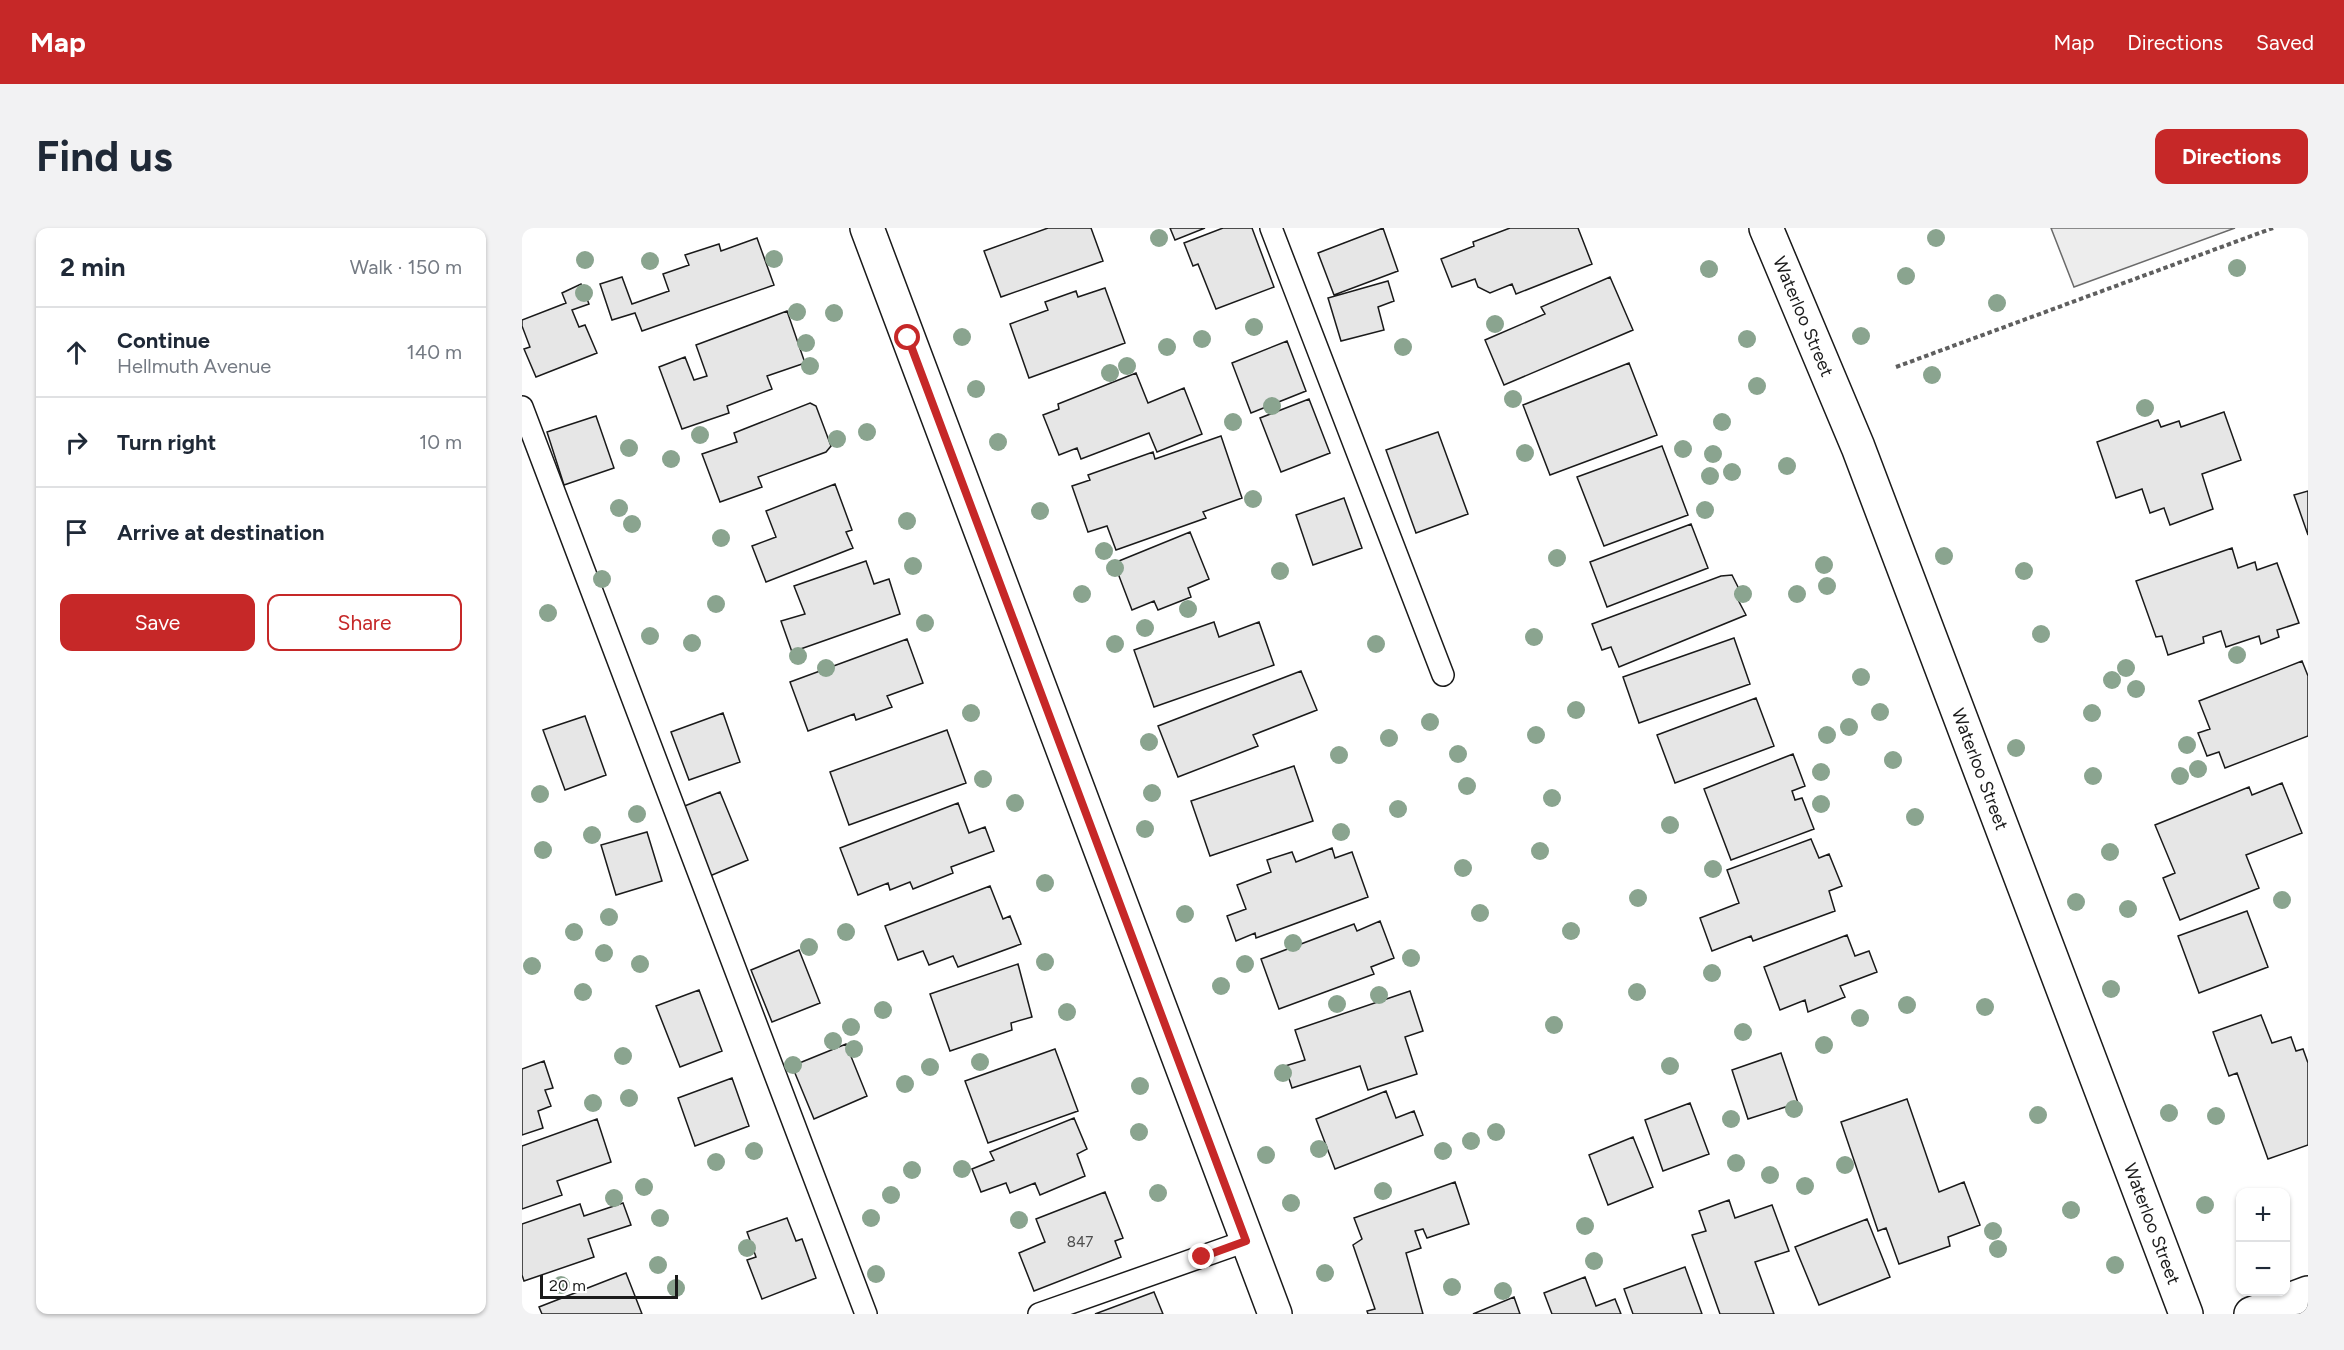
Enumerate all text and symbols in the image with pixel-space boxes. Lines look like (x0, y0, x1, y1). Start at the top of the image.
text: Map (30, 25, 86, 59)
text: Map (2053, 30, 2094, 55)
text: Directions (2127, 30, 2223, 55)
text: Saved (2256, 30, 2314, 55)
button: Directions (2155, 129, 2308, 184)
text: Find us (36, 131, 173, 182)
text: 2 min (60, 251, 126, 283)
street label: Waterloo Street (1768, 253, 1838, 380)
text: Walk · 150 m (350, 255, 462, 279)
route start (894, 324, 920, 350)
text: Continue (117, 327, 210, 354)
icon: ahead (60, 336, 93, 369)
text: 140 m (407, 340, 462, 364)
text: Hellmuth Avenue (117, 354, 271, 378)
icon: right (60, 426, 93, 459)
text: Turn right (117, 429, 216, 456)
text: 10 m (419, 430, 462, 454)
icon: arrive (60, 516, 93, 549)
text: Arrive at destination (117, 519, 325, 546)
button: Save (60, 594, 255, 651)
button: Share (267, 594, 462, 651)
street label: Waterloo Street (1947, 705, 2013, 833)
street label: Waterloo Street (2119, 1160, 2185, 1288)
map controls (2236, 1188, 2290, 1296)
button: + (2236, 1188, 2290, 1242)
house number: 847 (1067, 1233, 1093, 1251)
button: − (2236, 1242, 2290, 1296)
route end (1188, 1243, 1214, 1269)
scale bar (540, 1272, 678, 1300)
text: 20 m (549, 1276, 586, 1295)

